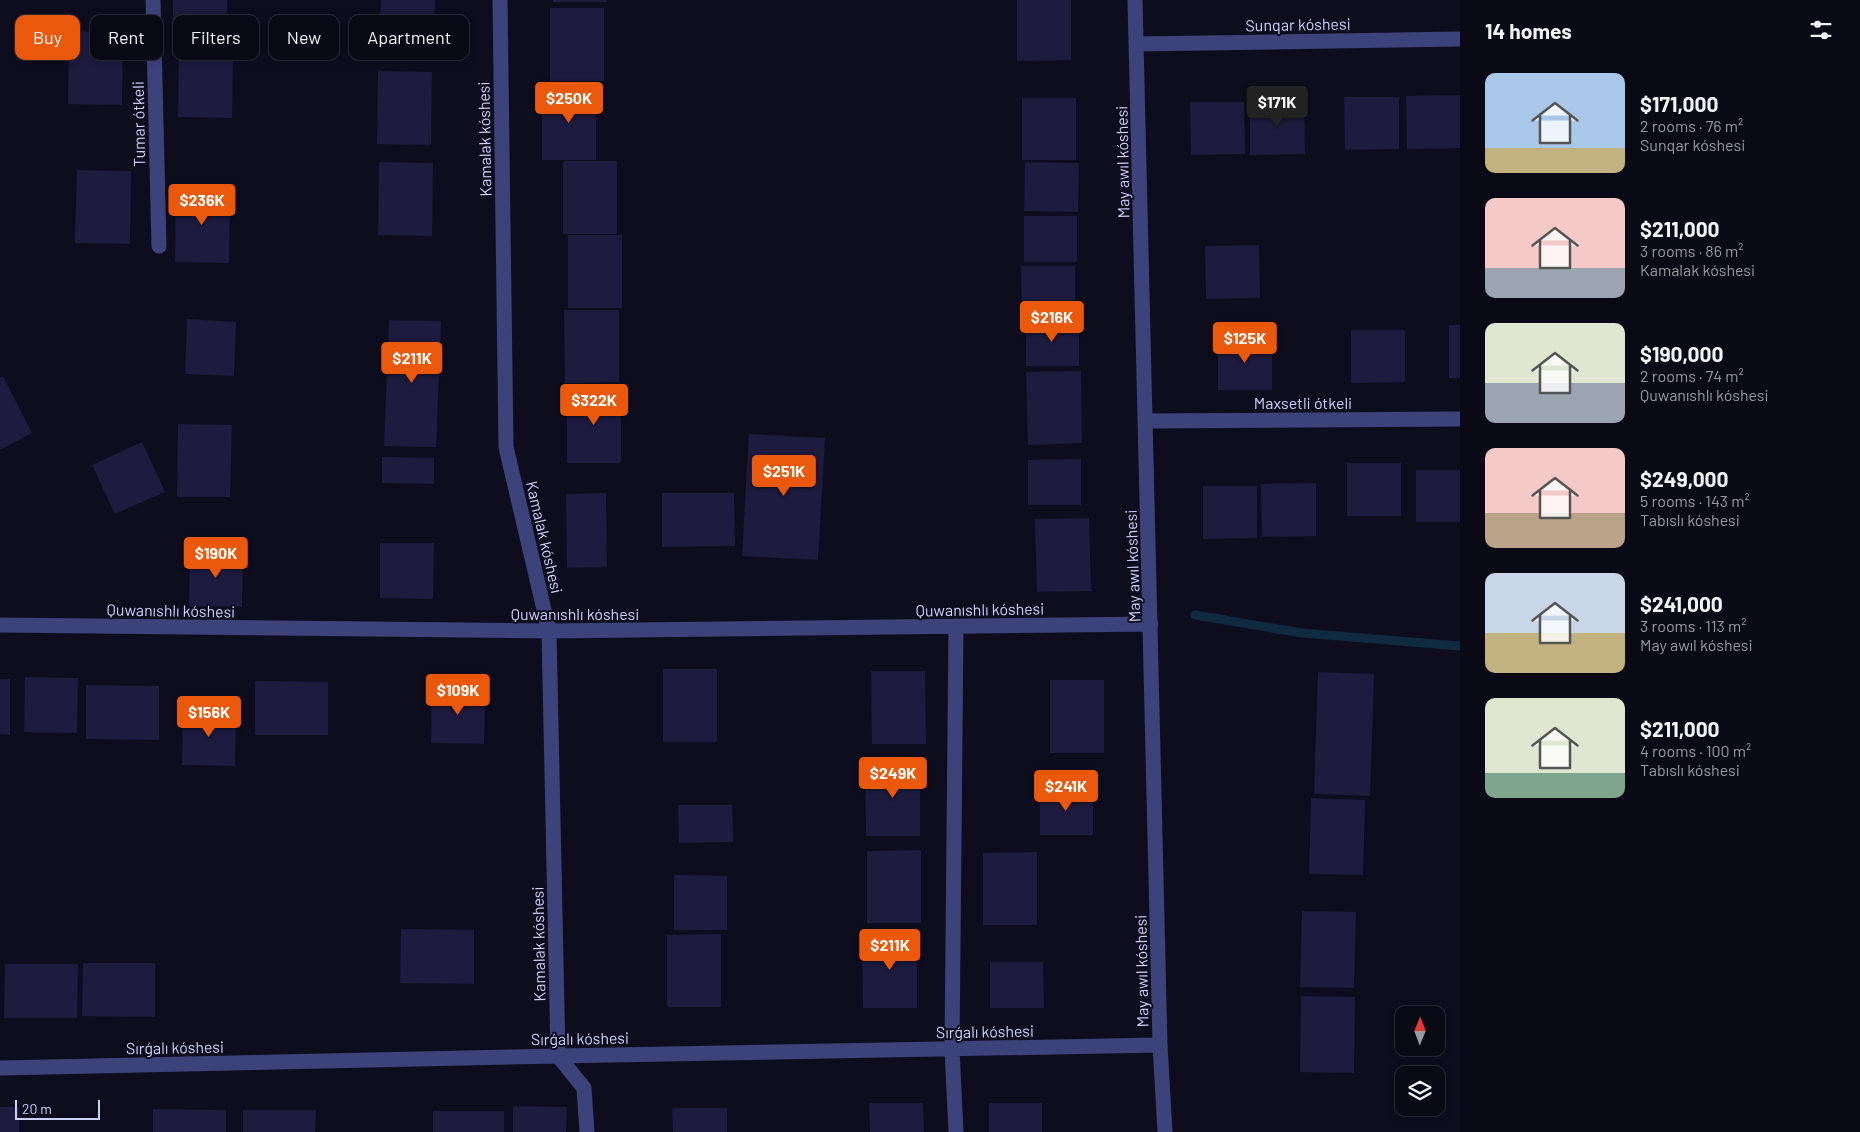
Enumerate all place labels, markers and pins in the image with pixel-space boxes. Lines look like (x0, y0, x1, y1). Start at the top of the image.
pin: $250K (534, 82, 604, 124)
pin: $171K (1242, 86, 1312, 128)
pin: $236K (167, 184, 237, 226)
pin: $216K (1017, 300, 1087, 343)
pin: $125K (1210, 322, 1280, 364)
pin: $211K (377, 342, 447, 384)
pin: $322K (559, 384, 629, 426)
pin: $251K (749, 454, 819, 497)
pin: $190K (181, 536, 251, 579)
pin: $109K (423, 674, 493, 716)
pin: $156K (174, 696, 244, 738)
pin: $249K (858, 756, 928, 799)
pin: $241K (1031, 770, 1101, 812)
pin: $211K (855, 928, 925, 971)

